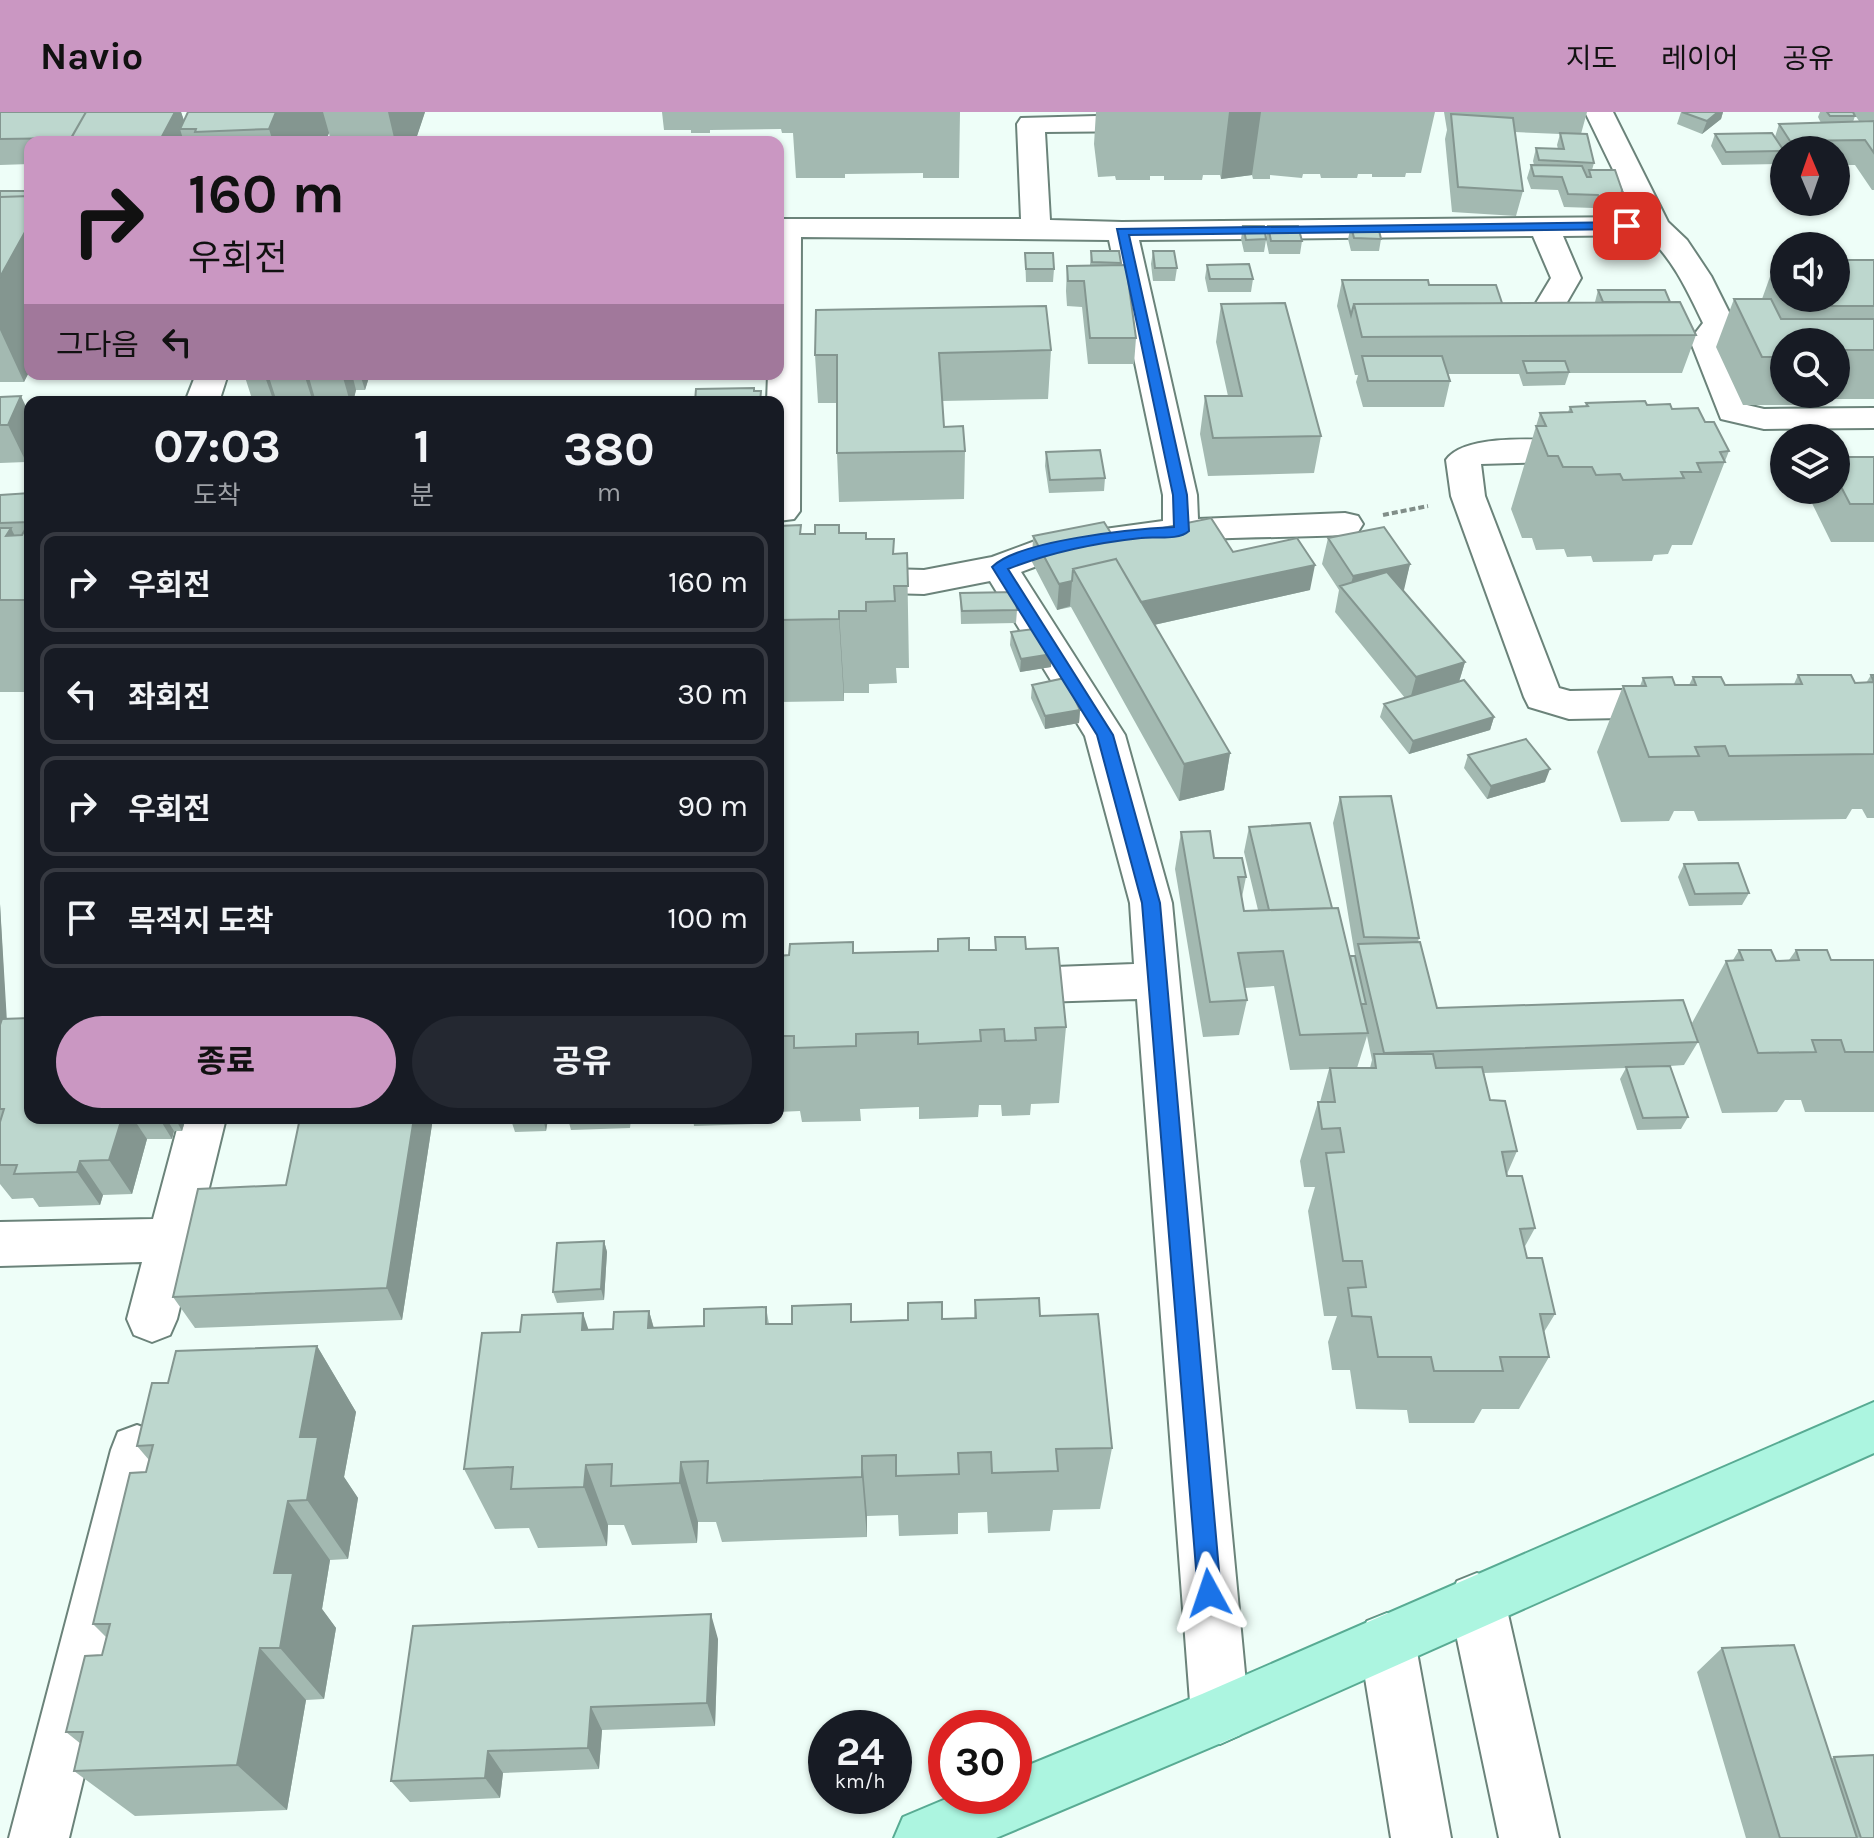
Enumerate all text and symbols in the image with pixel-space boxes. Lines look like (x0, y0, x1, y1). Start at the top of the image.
text: Navio (40, 34, 143, 79)
text: 지도 (1566, 42, 1617, 75)
text: 레이어 (1661, 42, 1738, 75)
text: 공유 (1782, 42, 1834, 75)
north arrow (1770, 136, 1850, 216)
map controls (1770, 136, 1850, 504)
text: 160 m (188, 161, 345, 226)
icon: right (56, 168, 160, 272)
pin (1593, 192, 1661, 260)
icon: arrive (1605, 204, 1649, 248)
button: sound (1770, 232, 1850, 312)
text: 우회전 (188, 237, 287, 279)
icon: left (155, 320, 199, 364)
text: 그다음 (56, 327, 139, 363)
button: search (1770, 328, 1850, 408)
text: 07:03 (153, 418, 281, 474)
text: 1 (413, 418, 431, 474)
text: 380 (563, 421, 655, 477)
button: layers (1770, 424, 1850, 504)
text: m (597, 477, 621, 508)
text: 도착 (193, 480, 241, 511)
text: 분 (410, 480, 434, 511)
icon: right (60, 560, 104, 604)
text: 160 m (668, 564, 748, 600)
text: 우회전 (128, 567, 211, 603)
icon: left (60, 672, 104, 716)
text: 30 m (677, 676, 748, 712)
text: 좌회전 (128, 679, 211, 715)
icon: right (60, 784, 104, 828)
text: 90 m (678, 788, 748, 824)
text: 우회전 (128, 791, 211, 827)
icon: arrive (60, 896, 104, 940)
text: 100 m (667, 900, 748, 936)
text: 목적지 도착 (128, 903, 274, 939)
button: 종료 (56, 1016, 396, 1108)
button: 공유 (412, 1016, 752, 1108)
position arrow (1167, 1551, 1251, 1635)
speed limit sign: 30 (928, 1710, 1032, 1814)
text: 24 (836, 1728, 884, 1775)
text: km/h (835, 1770, 885, 1793)

